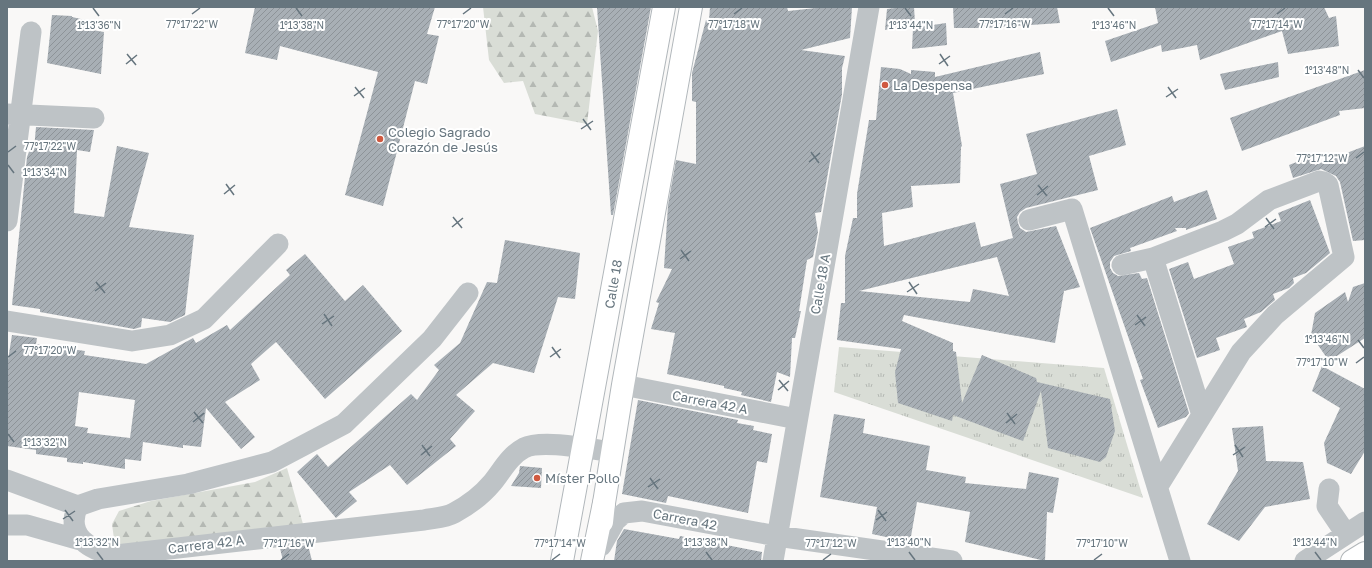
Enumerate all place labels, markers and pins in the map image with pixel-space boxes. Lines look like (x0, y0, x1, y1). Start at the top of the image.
place label: La Despensa (893, 77, 972, 93)
marker: La Despensa (880, 80, 890, 90)
place label: Colegio Sagrado Corazón de Jesús (388, 124, 498, 155)
marker: Colegio Sagrado Corazón de Jesús (375, 134, 385, 144)
place label: Míster Pollo (545, 470, 620, 486)
marker: Míster Pollo (532, 473, 542, 483)

